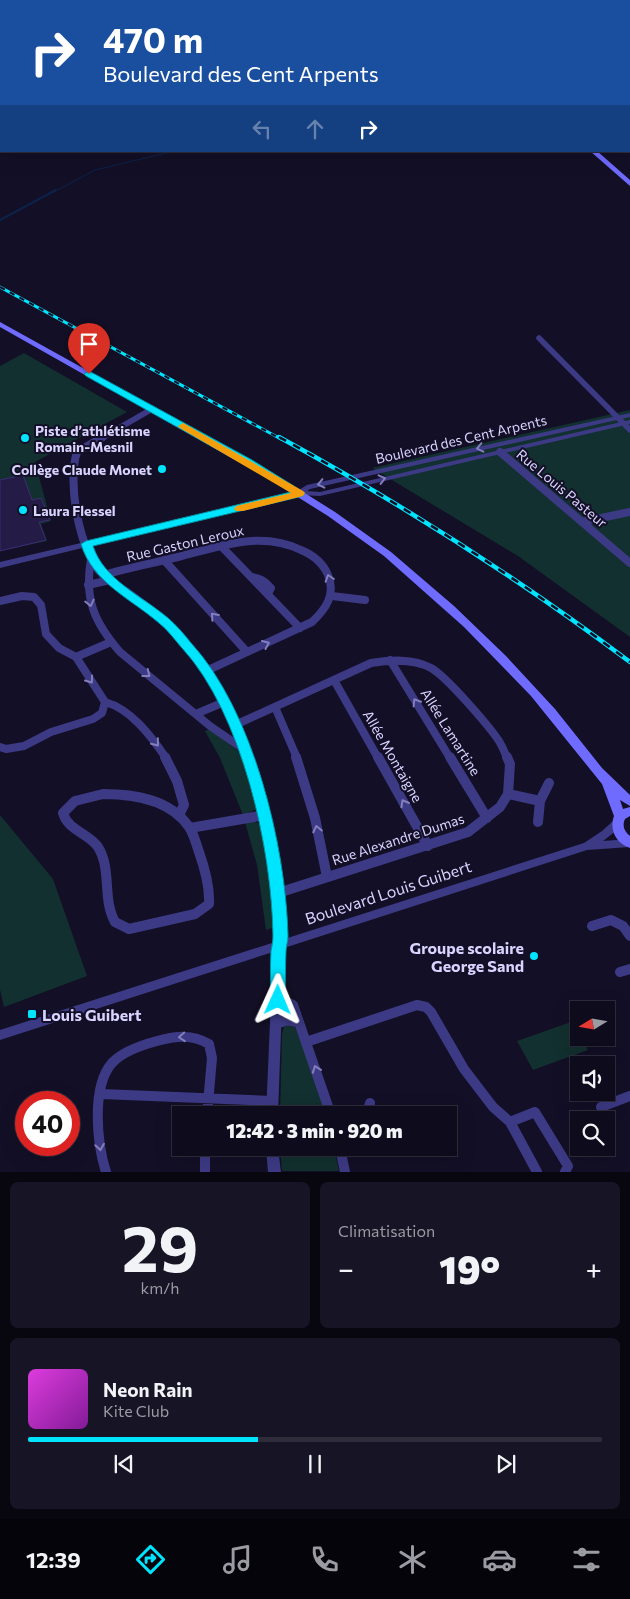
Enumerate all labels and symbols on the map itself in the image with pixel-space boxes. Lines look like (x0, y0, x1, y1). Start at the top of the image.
pin (68, 323, 110, 374)
street label: Boulevard des Cent Arpents (374, 411, 548, 467)
place label: Piste d’athlétisme Romain-Mesnil (35, 422, 150, 455)
marker: Piste d’athlétisme Romain-Mesnil (19, 432, 31, 444)
one-way arrow (476, 442, 484, 453)
street label: Rue Louis Pasteur (513, 445, 611, 531)
place label: Collège Claude Monet (11, 461, 152, 478)
marker: Collège Claude Monet (156, 463, 168, 475)
one-way arrow (377, 474, 386, 485)
one-way arrow (317, 478, 326, 489)
place label: Laura Flessel (33, 502, 116, 519)
marker: Laura Flessel (17, 504, 29, 516)
street label: Rue Gaston Leroux (125, 521, 246, 565)
one-way arrow (324, 574, 334, 582)
one-way arrow (84, 598, 95, 607)
one-way arrow (211, 613, 220, 622)
one-way arrow (261, 639, 270, 650)
one-way arrow (141, 669, 150, 677)
one-way arrow (85, 674, 93, 683)
street label: Allée Lamartine (417, 685, 485, 779)
one-way arrow (413, 699, 423, 708)
street label: Allée Montaigne (360, 707, 426, 805)
one-way arrow (150, 737, 158, 746)
one-way arrow (400, 800, 410, 809)
street label: Rue Alexandre Dumas (330, 810, 466, 868)
one-way arrow (312, 825, 323, 834)
street label: Boulevard Louis Guibert (302, 856, 474, 928)
place label: Groupe scolaire George Sand (409, 938, 524, 975)
marker: Groupe scolaire George Sand (528, 950, 540, 962)
position arrow (251, 973, 303, 1025)
north arrow (570, 1001, 615, 1046)
place label: Louis Guibert (42, 1005, 142, 1024)
marker: Louis Guibert (26, 1008, 38, 1020)
one-way arrow (178, 1031, 186, 1042)
one-way arrow (312, 1065, 322, 1074)
speed limit sign: 40 (15, 1091, 80, 1156)
one-way arrow (94, 1144, 105, 1152)

